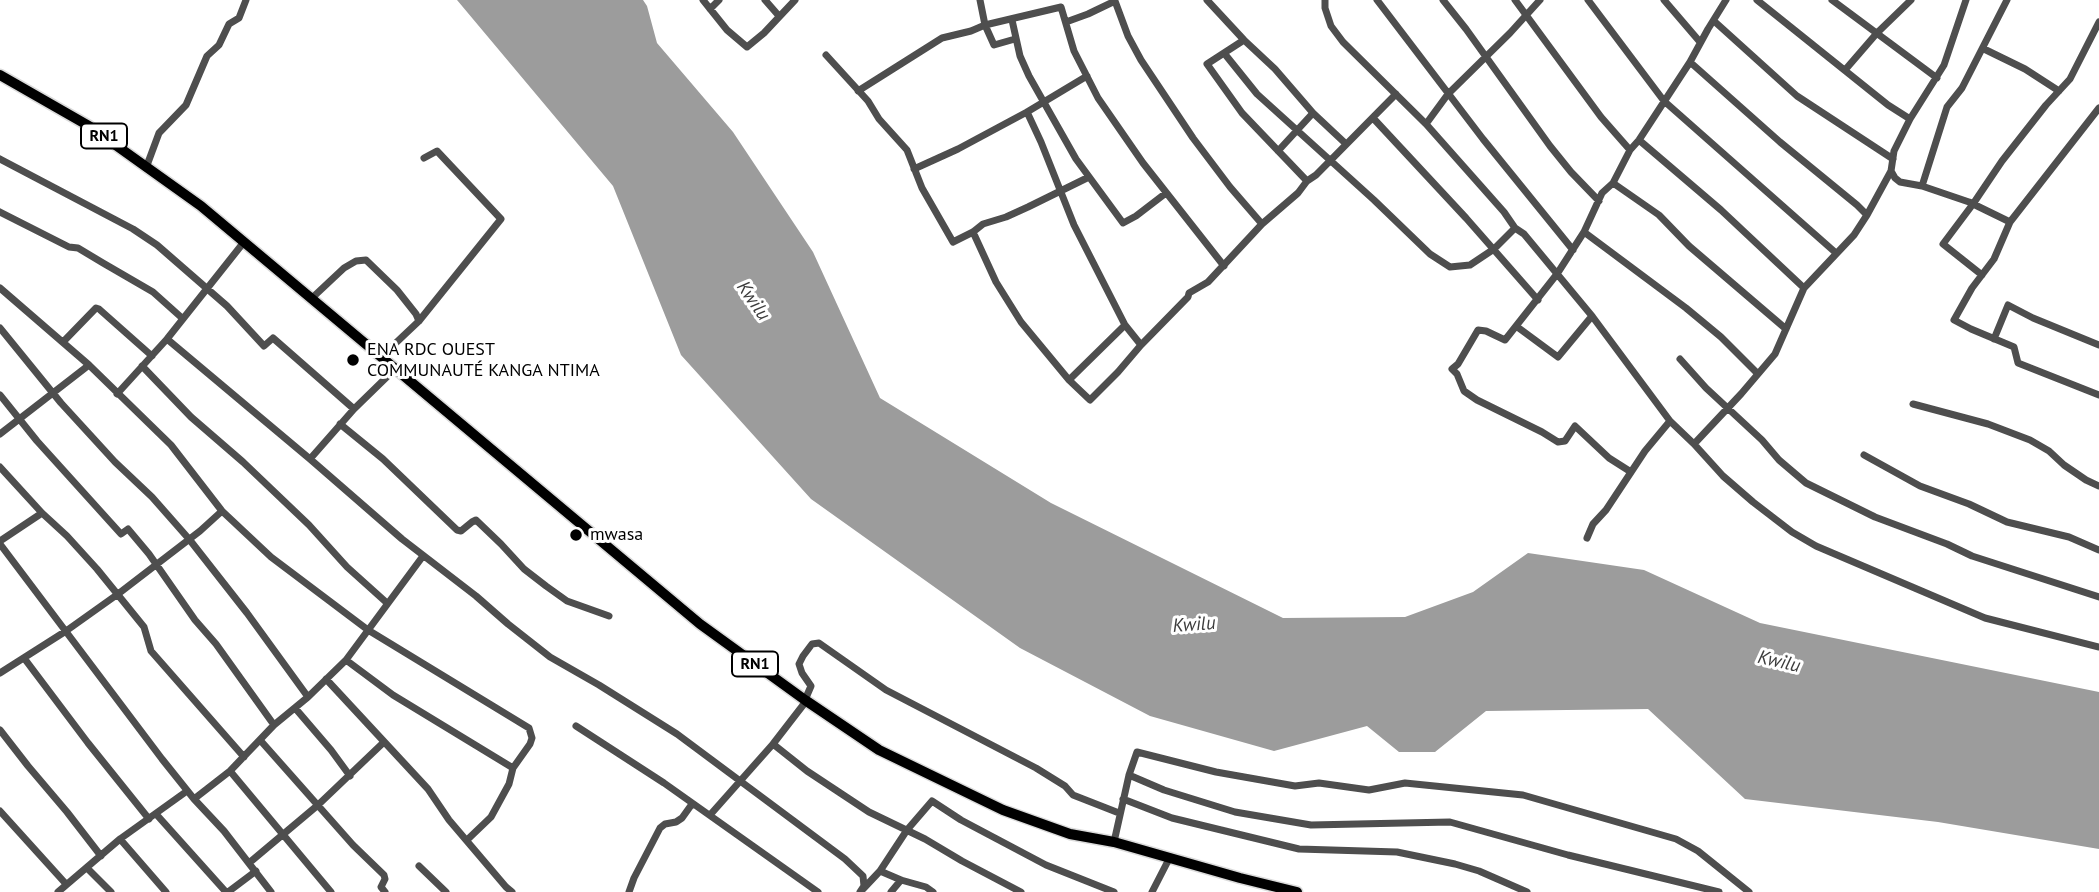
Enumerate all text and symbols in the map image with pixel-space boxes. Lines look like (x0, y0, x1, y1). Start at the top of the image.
road number: RN1 (81, 124, 127, 148)
water label: Kwilu (731, 277, 775, 325)
place label: ENA RDC OUEST COMMUNAUTÉ KANGA NTIMA (367, 339, 600, 382)
marker: ENA RDC OUEST COMMUNAUTÉ KANGA NTIMA (345, 352, 361, 368)
place label: mwasa (590, 524, 643, 546)
marker: mwasa (568, 527, 584, 543)
water label: Kwilu (1172, 612, 1216, 638)
water label: Kwilu (1755, 646, 1803, 678)
road number: RN1 (732, 652, 778, 677)

